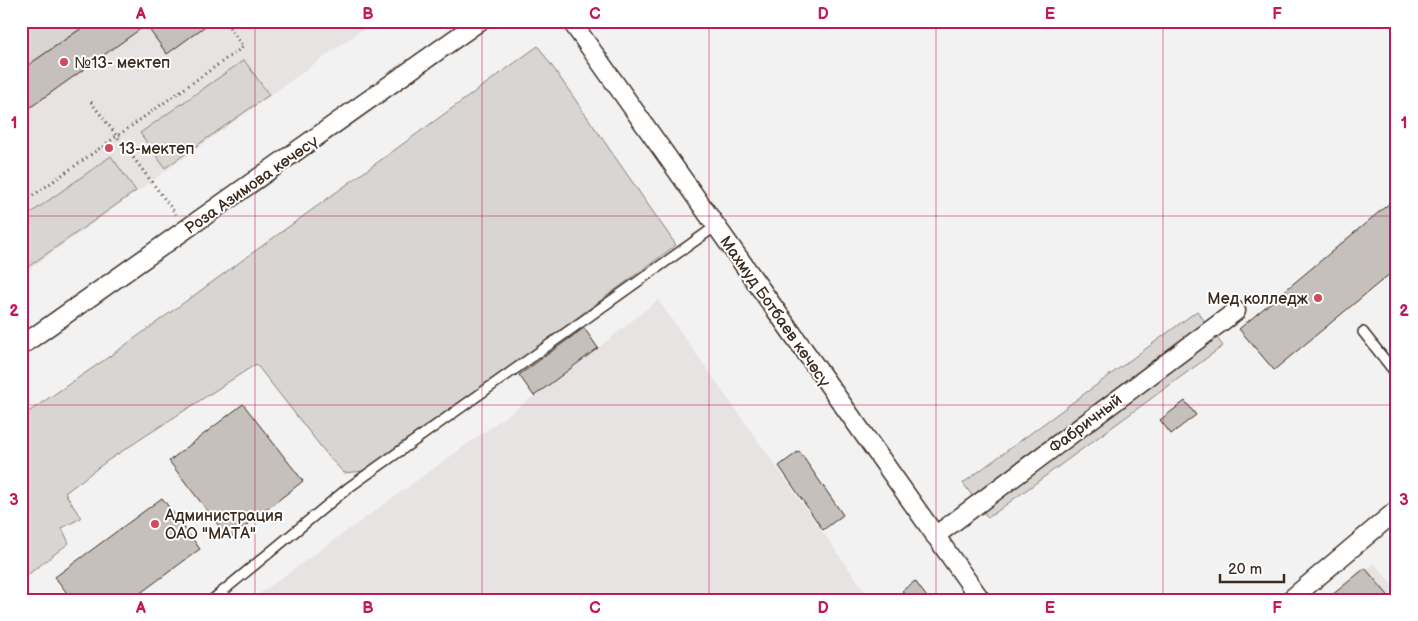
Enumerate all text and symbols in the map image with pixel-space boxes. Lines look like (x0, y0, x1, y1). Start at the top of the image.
text: A (135, 5, 146, 24)
text: B (362, 5, 374, 24)
text: C (589, 5, 601, 24)
text: D (817, 5, 829, 24)
text: E (1045, 5, 1055, 24)
text: F (1272, 5, 1282, 24)
place label: №13- мектеп (74, 54, 170, 73)
marker: №13- мектеп (58, 56, 70, 68)
text: 1 (11, 114, 17, 133)
text: 1 (1401, 114, 1407, 133)
street label: Роза Азимова көчөсү (181, 132, 323, 239)
place label: 13-мектеп (119, 140, 194, 159)
marker: 13-мектеп (103, 142, 115, 154)
street label: Махмуд Ботбаев көчөсү (715, 233, 834, 391)
place label: Мед колледж (1207, 290, 1309, 309)
marker: Мед колледж (1312, 292, 1324, 304)
text: 2 (9, 302, 19, 321)
text: 2 (1399, 302, 1409, 321)
street label: Фабричный (1046, 391, 1126, 458)
text: 3 (9, 491, 19, 510)
text: 3 (1399, 491, 1409, 510)
place label: Администрация ОАО "МАТА" (164, 507, 283, 544)
marker: Администрация ОАО "МАТА" (149, 518, 161, 530)
scale bar (1220, 551, 1284, 583)
text: 20 m (1228, 560, 1262, 579)
text: A (135, 599, 146, 618)
text: B (362, 599, 374, 618)
text: C (589, 599, 601, 618)
text: D (817, 599, 829, 618)
text: E (1045, 599, 1055, 618)
text: F (1272, 599, 1282, 618)

